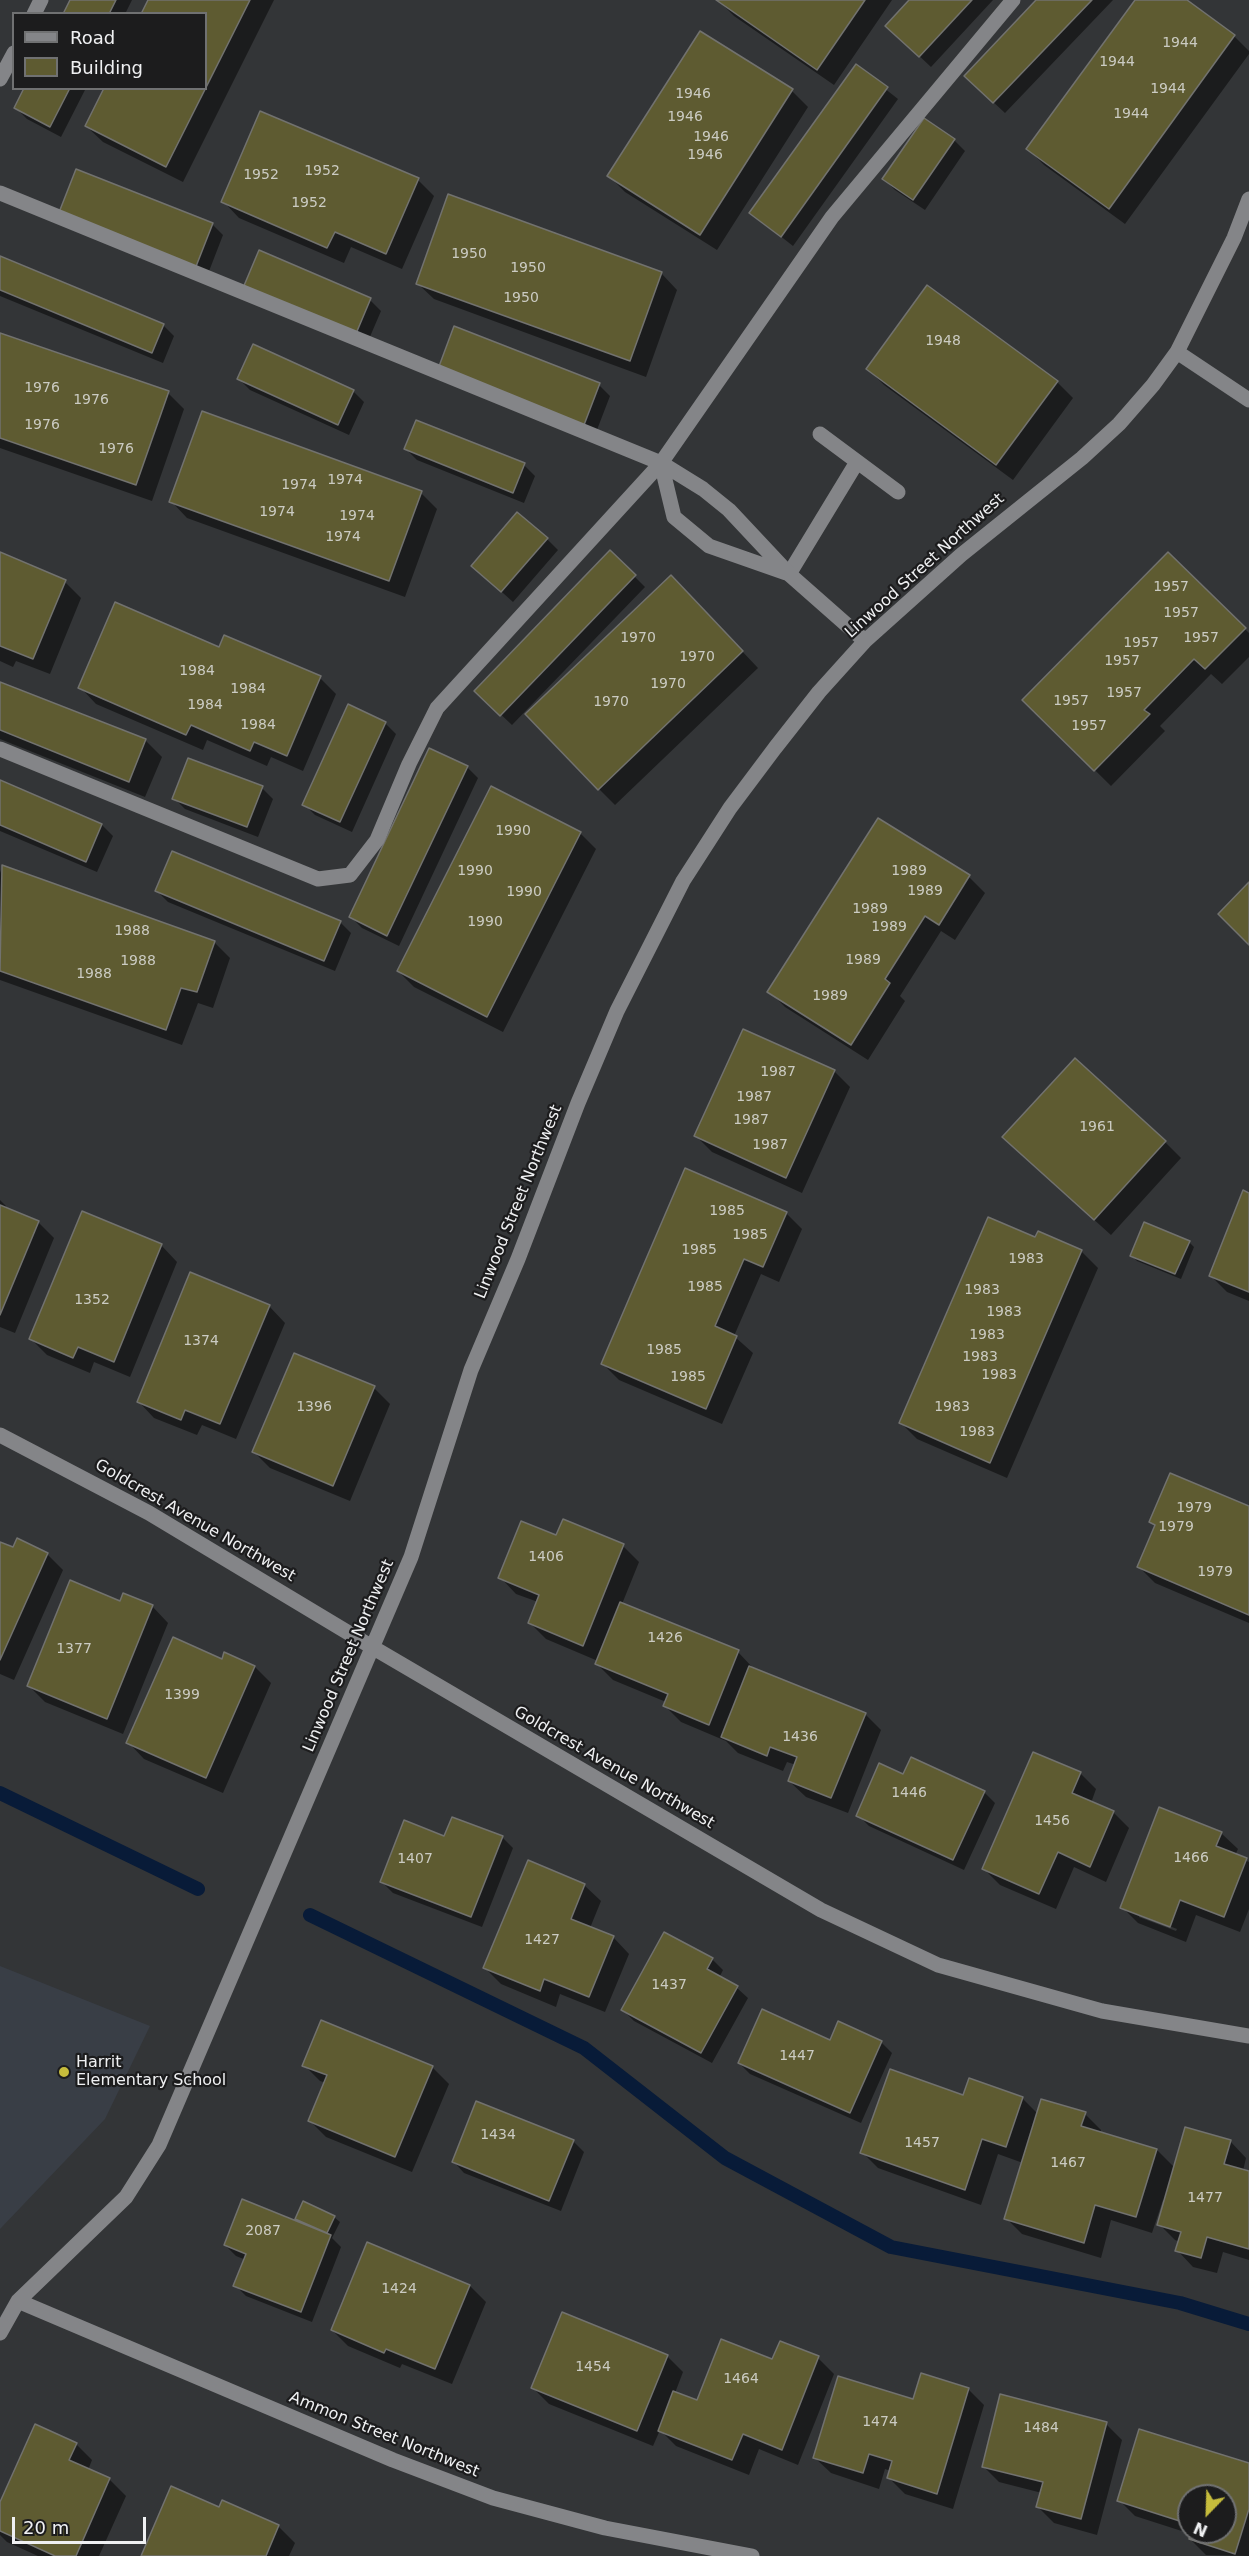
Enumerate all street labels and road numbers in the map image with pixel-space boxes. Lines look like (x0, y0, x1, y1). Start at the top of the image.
street label: Linwood Street Northwest (842, 489, 1008, 643)
street label: Linwood Street Northwest (471, 1102, 567, 1302)
street label: Goldcrest Avenue Northwest (91, 1456, 299, 1586)
street label: Linwood Street Northwest (300, 1557, 398, 1755)
street label: Goldcrest Avenue Northwest (510, 1703, 718, 1833)
street label: Ammon Street Northwest (286, 2388, 482, 2482)

